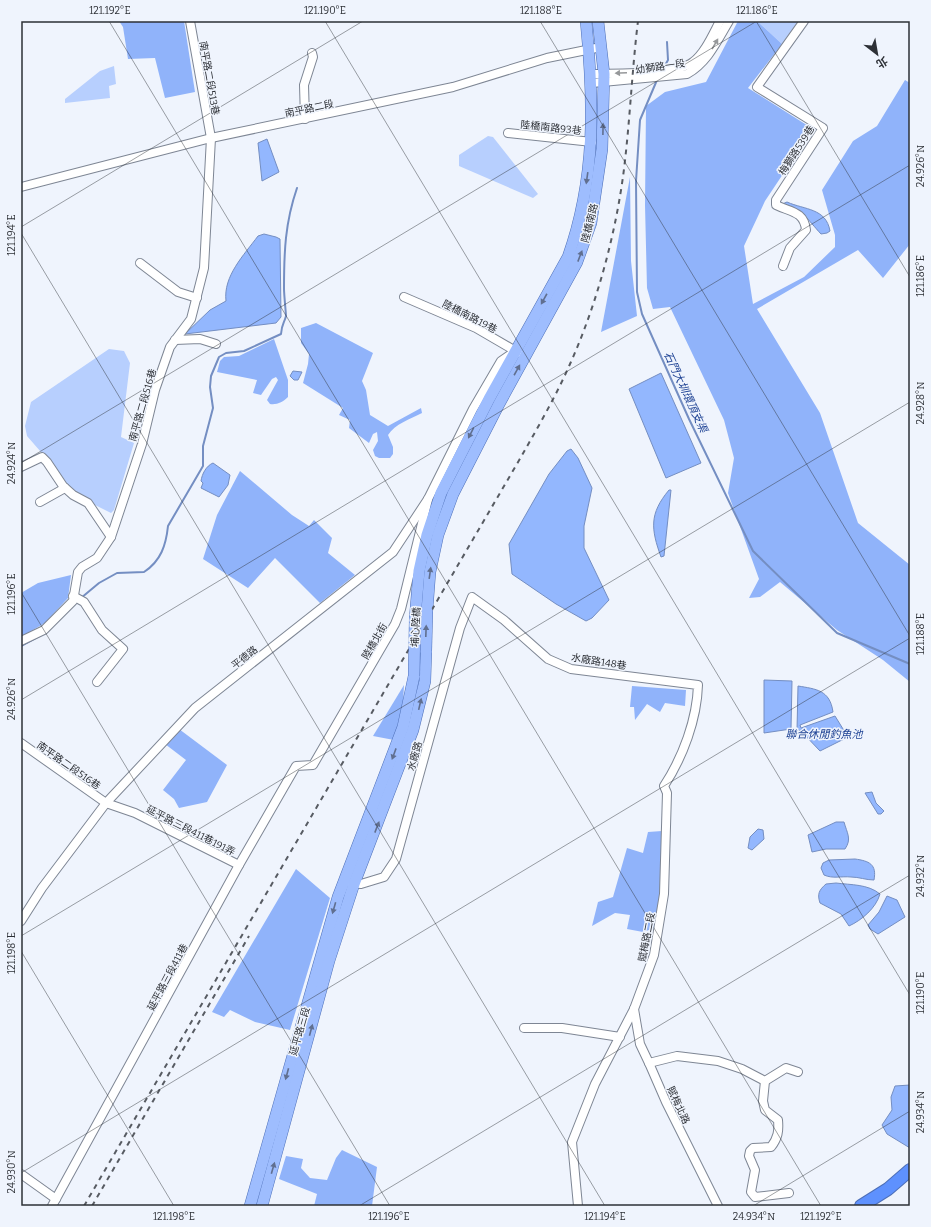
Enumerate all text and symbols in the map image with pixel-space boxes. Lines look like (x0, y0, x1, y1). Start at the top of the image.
text: 121.192°E (89, 5, 131, 17)
text: 121.190°E (304, 5, 346, 17)
text: 121.188°E (520, 5, 562, 17)
text: 121.186°E (736, 5, 778, 17)
north arrow (857, 34, 897, 74)
one-way arrow (712, 38, 719, 50)
street label: 南平路二段513巷 (197, 40, 221, 116)
text: 北 (874, 54, 890, 71)
street label: 幼獅路一段 (635, 58, 686, 76)
one-way arrow (615, 69, 627, 76)
street label: 南平路二段 (284, 98, 335, 120)
street label: 陸橋南路93巷 (520, 119, 582, 137)
one-way arrow (600, 122, 606, 135)
street label: 梅獅路539巷 (776, 124, 817, 178)
text: 24.926°N (915, 145, 927, 187)
one-way arrow (584, 172, 590, 184)
street label: 陸橋南路 (579, 202, 601, 244)
text: 121.194°E (6, 214, 18, 256)
one-way arrow (577, 249, 583, 261)
text: 121.186°E (915, 255, 927, 297)
one-way arrow (541, 293, 548, 305)
street label: 陸橋南路19巷 (440, 298, 499, 336)
water label: 石門大圳環頂支渠 (661, 350, 711, 437)
one-way arrow (514, 364, 521, 376)
street label: 南平路二段516巷 (127, 367, 159, 443)
text: 24.928°N (915, 381, 927, 424)
one-way arrow (468, 428, 474, 439)
text: 24.924°N (6, 442, 18, 484)
one-way arrow (427, 567, 433, 579)
text: 121.196°E (6, 573, 18, 615)
street label: 埔心陸橋 (409, 607, 423, 647)
text: 121.188°E (915, 613, 927, 655)
street label: 陸橋北街 (360, 621, 390, 662)
one-way arrow (423, 624, 429, 637)
street label: 平德路 (229, 644, 260, 672)
street label: 水廠路148巷 (570, 652, 627, 672)
text: 24.926°N (6, 678, 18, 720)
one-way arrow (417, 698, 423, 711)
water label: 聯合休閒釣魚池 (786, 728, 863, 741)
street label: 南平路二段516巷 (34, 739, 103, 792)
street label: 水廠路 (405, 740, 425, 772)
one-way arrow (390, 748, 396, 760)
street label: 延平路三段411巷191弄 (144, 803, 237, 858)
one-way arrow (374, 820, 380, 832)
text: 24.932°N (915, 855, 927, 897)
one-way arrow (331, 903, 337, 915)
street label: 賦梅路二段 (636, 912, 658, 963)
text: 121.198°E (6, 932, 18, 974)
street label: 延平路三段411巷 (145, 942, 191, 1013)
text: 121.190°E (915, 972, 927, 1014)
street label: 延平路三段 (287, 1006, 313, 1057)
one-way arrow (308, 1023, 314, 1035)
one-way arrow (284, 1068, 290, 1080)
street label: 賦梅北路 (664, 1085, 692, 1126)
text: 24.934°N (915, 1091, 927, 1133)
text: 24.930°N (6, 1150, 18, 1194)
one-way arrow (270, 1162, 276, 1174)
text: 121.198°E (153, 1211, 195, 1223)
text: 121.196°E (368, 1211, 410, 1223)
text: 121.194°E (584, 1211, 626, 1223)
text: 24.934°N (733, 1211, 775, 1223)
text: 121.192°E (800, 1211, 842, 1223)

